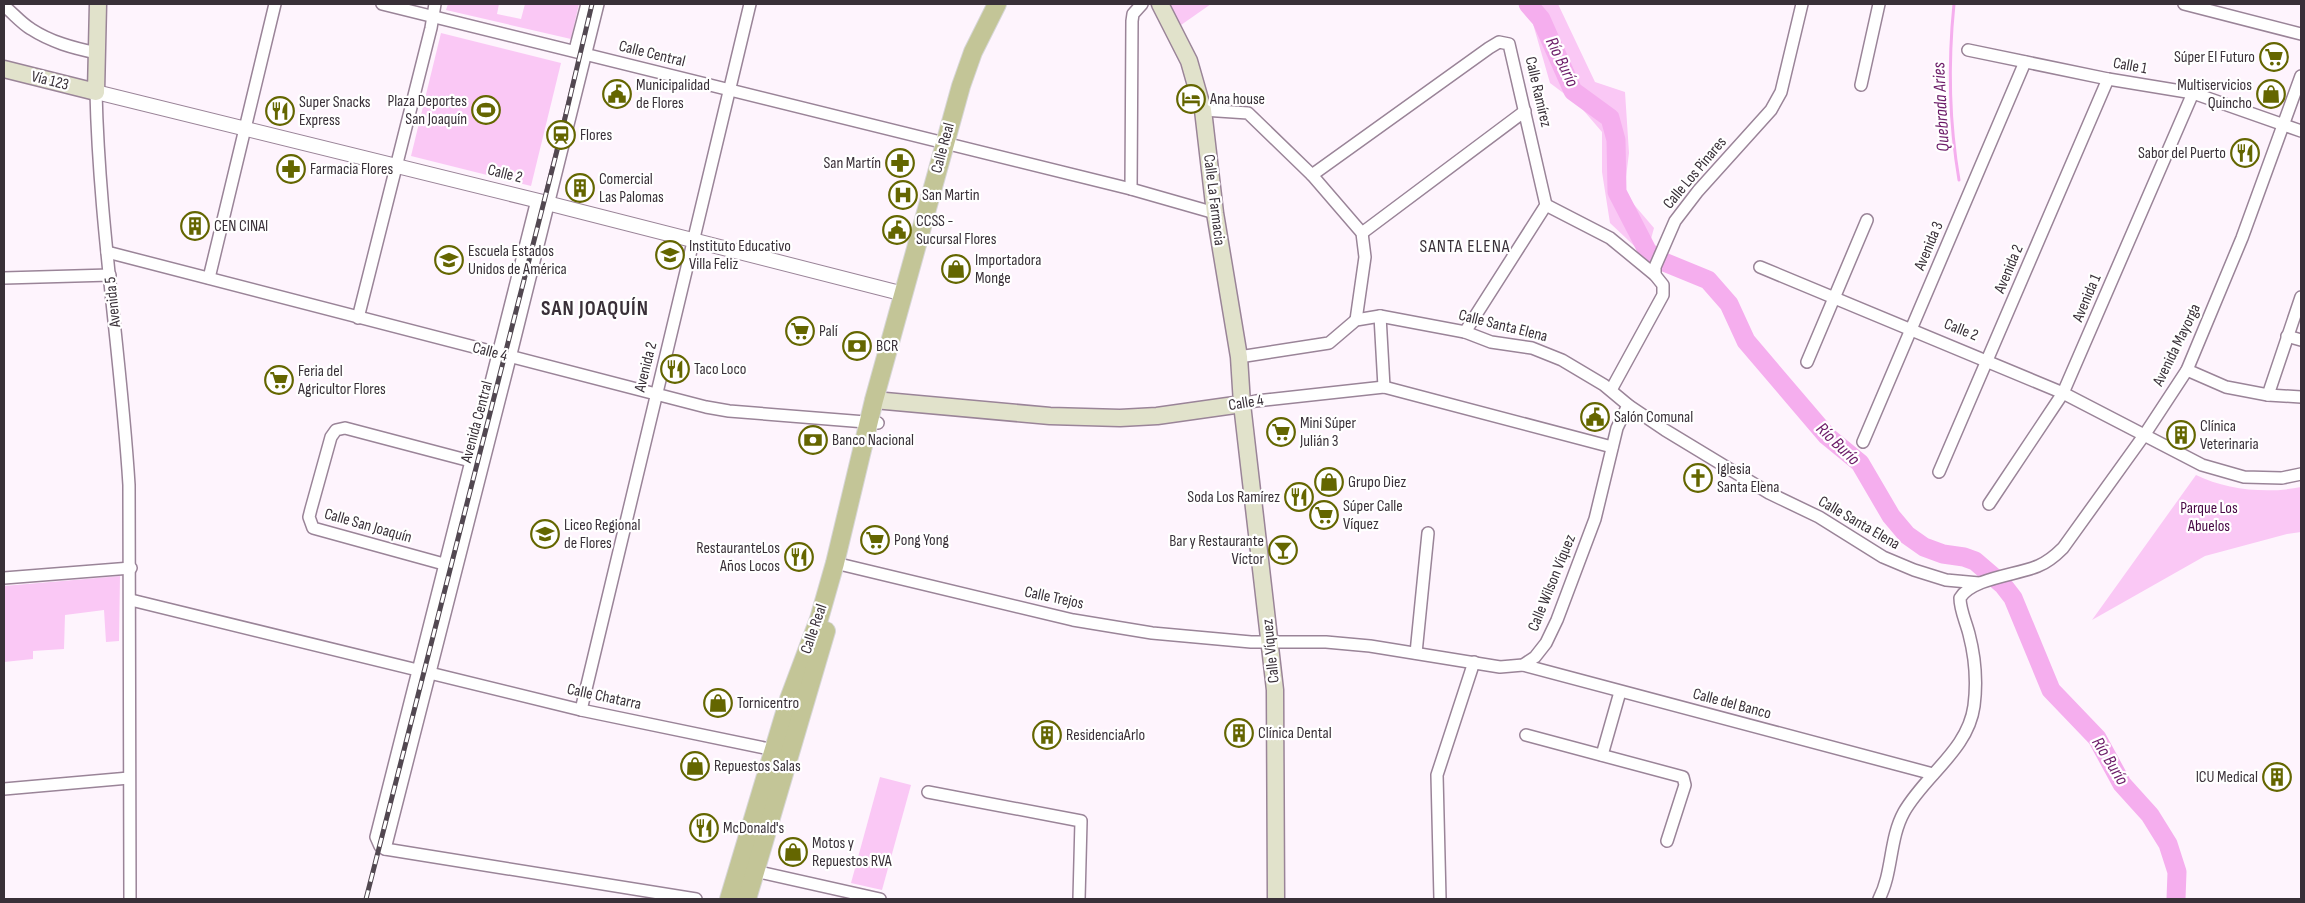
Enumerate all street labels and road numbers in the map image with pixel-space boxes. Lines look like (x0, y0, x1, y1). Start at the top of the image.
street label: Calle Central (617, 37, 687, 71)
street label: Calle 1 (2112, 54, 2149, 78)
street label: Calle Ramírez (1521, 55, 1555, 129)
street label: Vía 123 (29, 67, 71, 95)
street label: Calle Real (927, 121, 959, 175)
street label: Calle Los Pinares (1659, 133, 1731, 213)
street label: Calle La Farmacia (1199, 153, 1229, 247)
street label: Calle 2 (486, 161, 524, 187)
street label: Avenida 3 (1910, 219, 1948, 274)
street label: Avenida 2 (1990, 242, 2028, 297)
street label: Avenida 1 (2068, 271, 2106, 326)
street label: Avenida 5 (101, 276, 125, 329)
street label: Avenida Mayorga (2148, 301, 2205, 390)
street label: Calle Santa Elena (1457, 306, 1549, 346)
street label: Calle 2 (1941, 315, 1981, 345)
street label: Calle 4 (471, 338, 510, 366)
street label: Avenida 2 (630, 340, 661, 395)
street label: Avenida Central (457, 379, 497, 466)
street label: Calle 4 (1227, 391, 1265, 415)
street label: Calle Santa Elena (1815, 492, 1903, 554)
street label: Calle San Joaquín (322, 504, 414, 548)
street label: Calle Wilson Víquez (1524, 532, 1580, 634)
street label: Calle Trejos (1023, 582, 1086, 614)
street label: Calle Real (797, 602, 831, 656)
street label: Calle Víquez (1258, 618, 1284, 684)
street label: Calle Chatarra (565, 680, 643, 714)
street label: Calle del Banco (1691, 684, 1773, 724)

